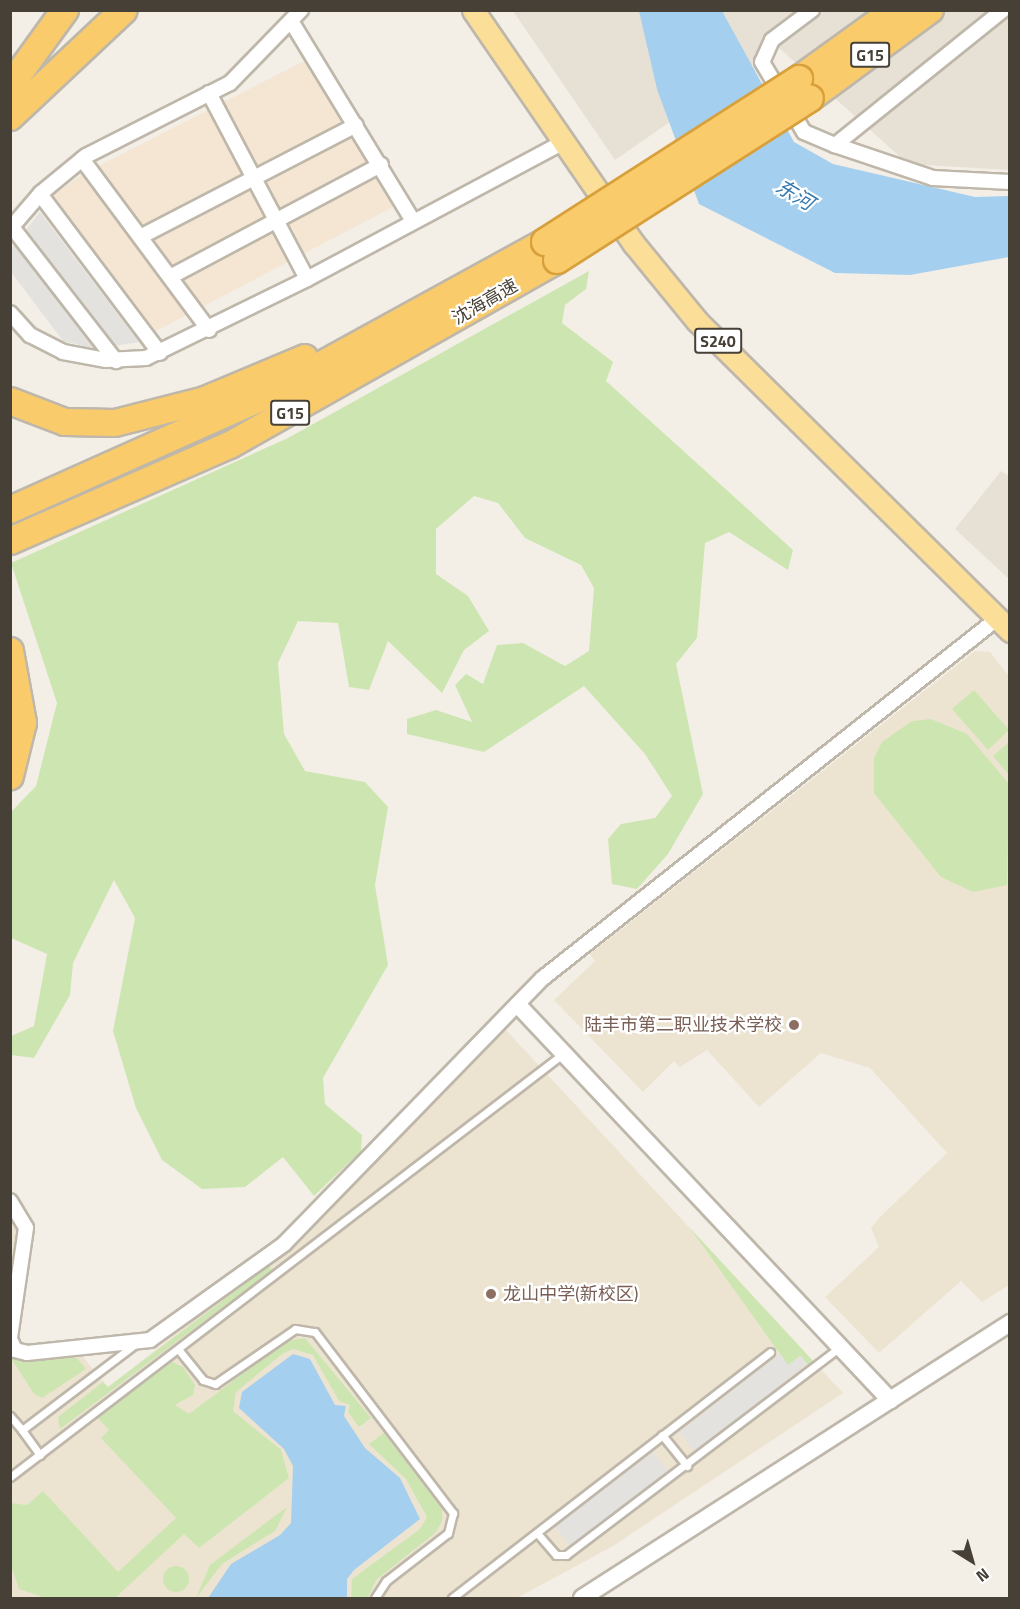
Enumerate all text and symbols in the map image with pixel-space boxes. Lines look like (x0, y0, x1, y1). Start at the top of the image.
road number: G15 (849, 42, 891, 68)
water label: 东河 (772, 173, 818, 215)
street label: 沈海高速 (448, 275, 522, 329)
road number: S240 (694, 328, 742, 354)
road number: G15 (269, 400, 311, 426)
place label: 陆丰市第二职业技术学校 (584, 1014, 782, 1036)
marker: 陆丰市第二职业技术学校 (787, 1018, 801, 1032)
place label: 龙山中学(新校区) (503, 1283, 639, 1305)
marker: 龙山中学(新校区) (484, 1287, 498, 1301)
north arrow (942, 1531, 1002, 1591)
text: N (971, 1562, 994, 1588)

